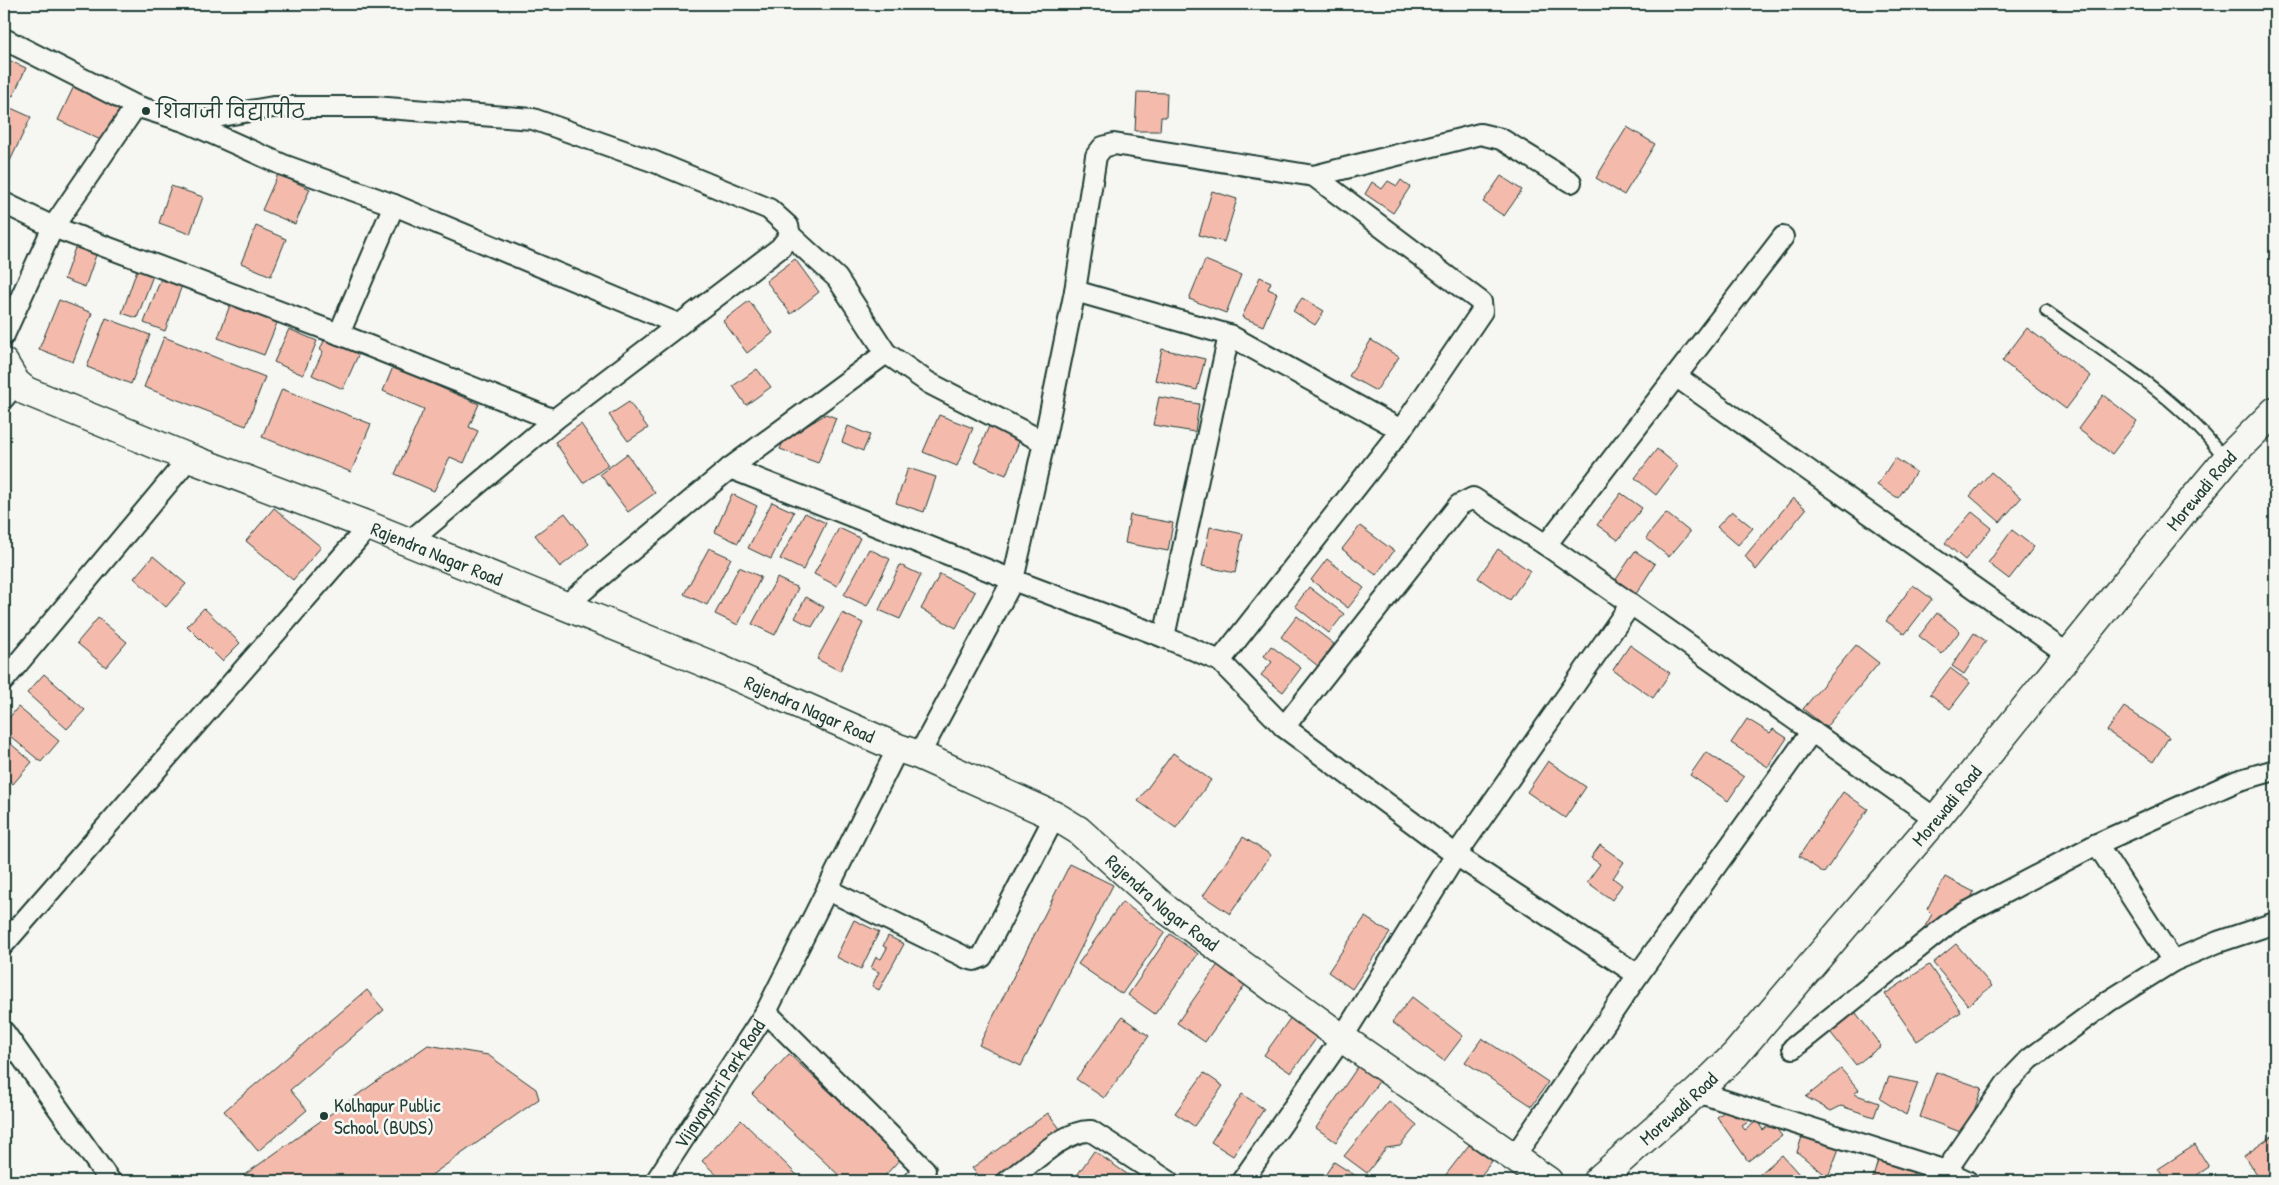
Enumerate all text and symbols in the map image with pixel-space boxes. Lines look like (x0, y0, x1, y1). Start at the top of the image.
place label: शिवाजी विद्यापीठ (155, 96, 306, 124)
marker: शिवाजी विद्यापीठ (140, 105, 152, 117)
street label: Morewadi Road (2160, 444, 2242, 536)
street label: Rajendra Nagar Road (367, 515, 507, 592)
street label: Rajendra Nagar Road (741, 669, 879, 749)
street label: Morewadi Road (1906, 759, 1988, 851)
street label: Rajendra Nagar Road (1100, 848, 1225, 957)
street label: Vijayayshri Park Road (668, 1014, 771, 1153)
street label: Morewadi Road (1633, 1066, 1724, 1151)
place label: Kolhapur Public School (BUDS) (334, 1092, 441, 1140)
marker: Kolhapur Public School (BUDS) (318, 1110, 330, 1122)

